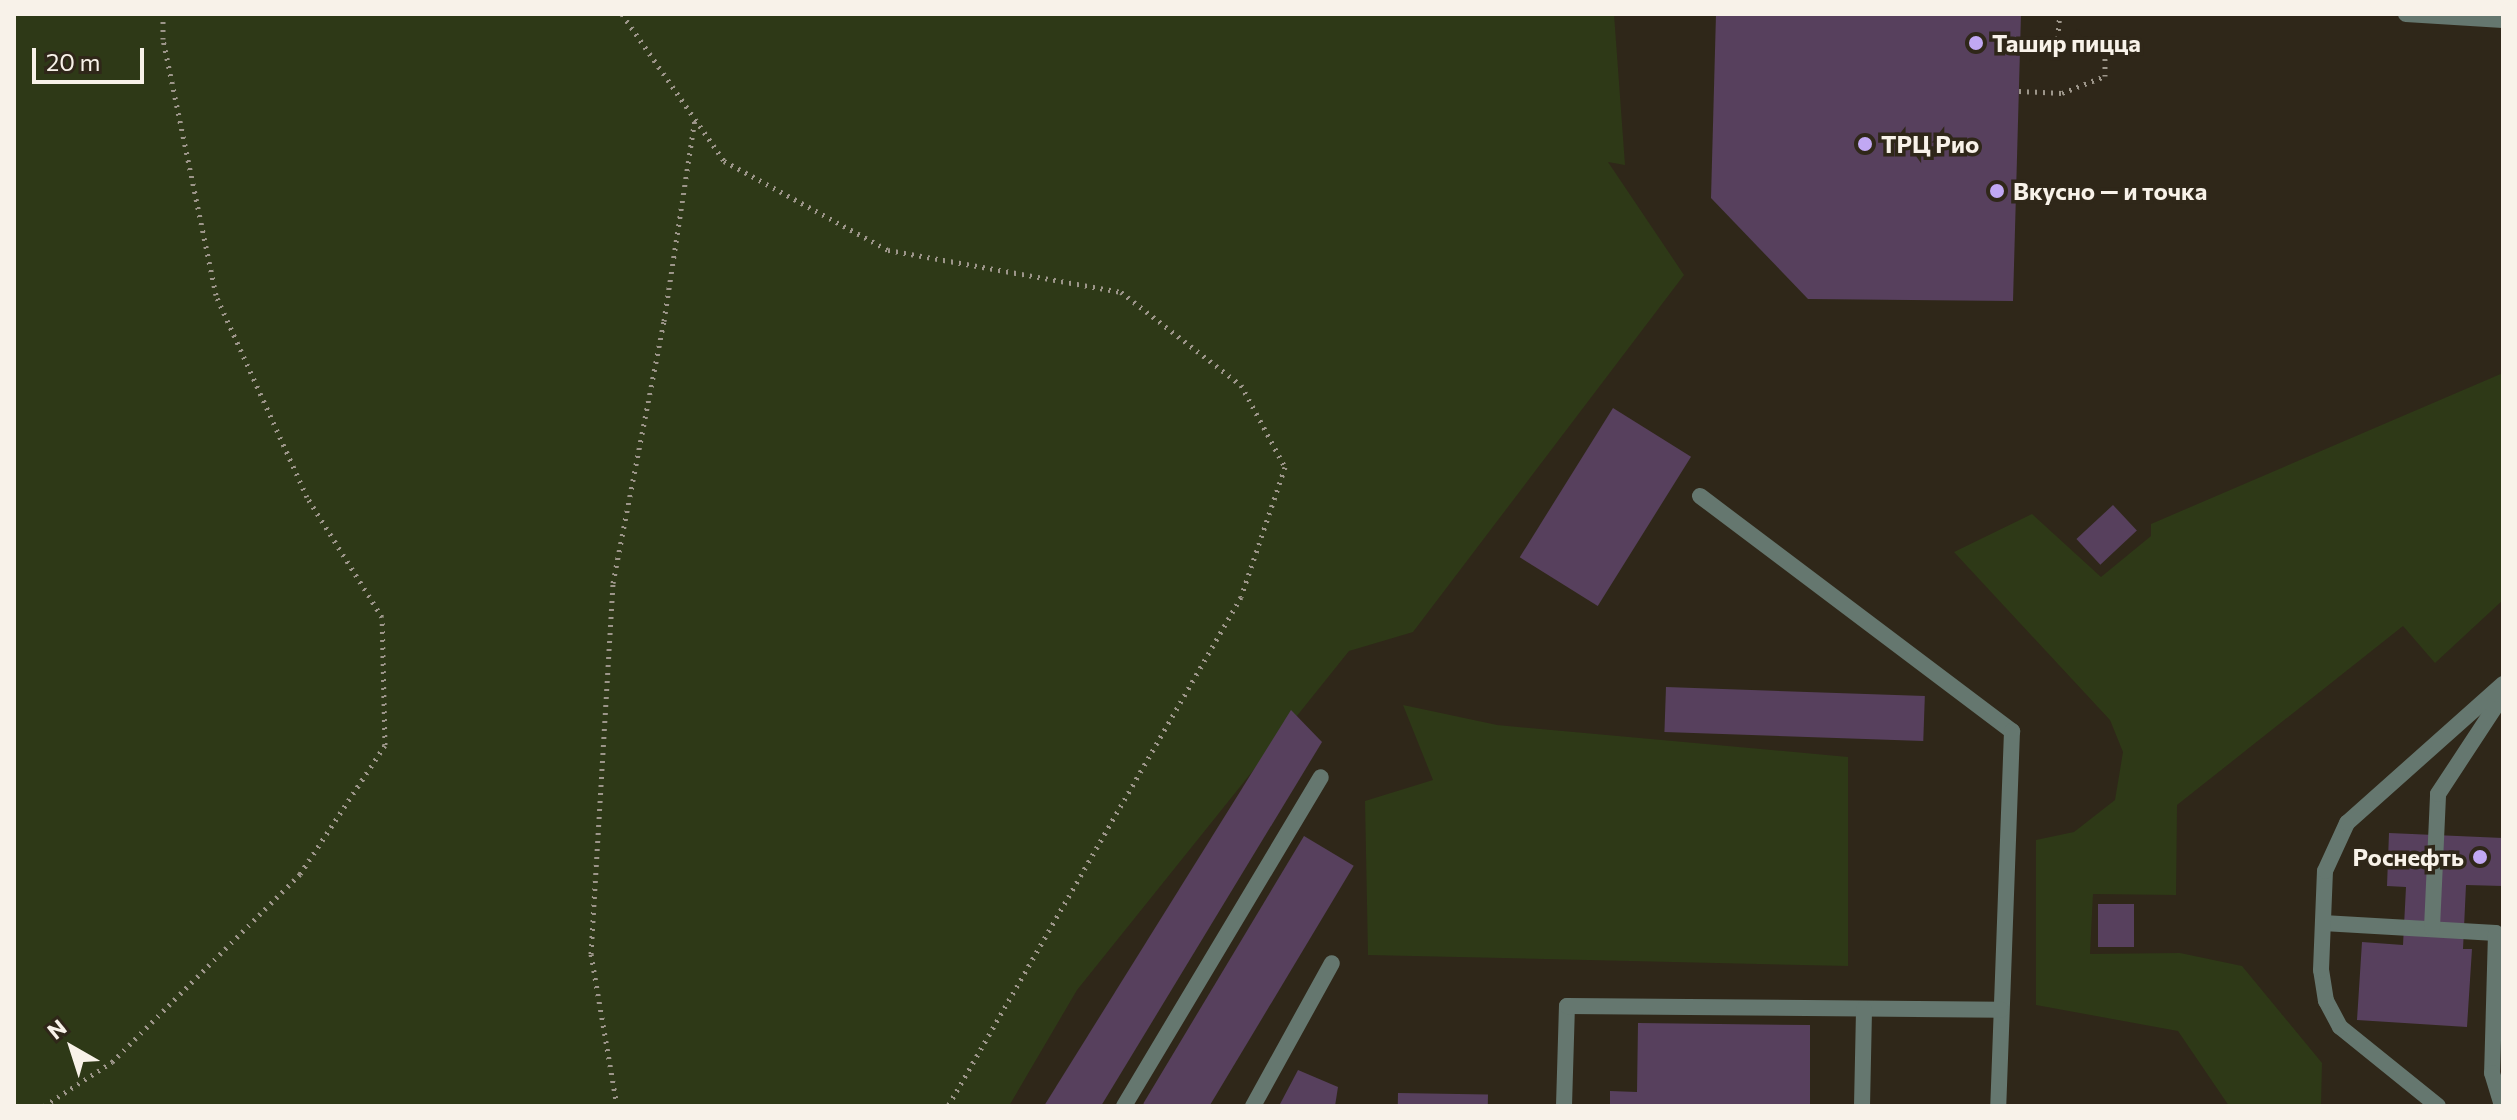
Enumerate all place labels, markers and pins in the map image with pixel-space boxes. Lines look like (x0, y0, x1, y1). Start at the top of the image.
place label: Ташир пицца (1992, 29, 2141, 57)
marker: Ташир пицца (1967, 34, 1985, 52)
place label: ТРЦ Рио (1881, 130, 1979, 158)
marker: ТРЦ Рио (1856, 135, 1874, 153)
place label: Вкусно — и точка (2013, 177, 2207, 205)
marker: Вкусно — и точка (1988, 182, 2006, 200)
place label: Роснефть (2352, 843, 2464, 871)
marker: Роснефть (2471, 848, 2489, 866)

